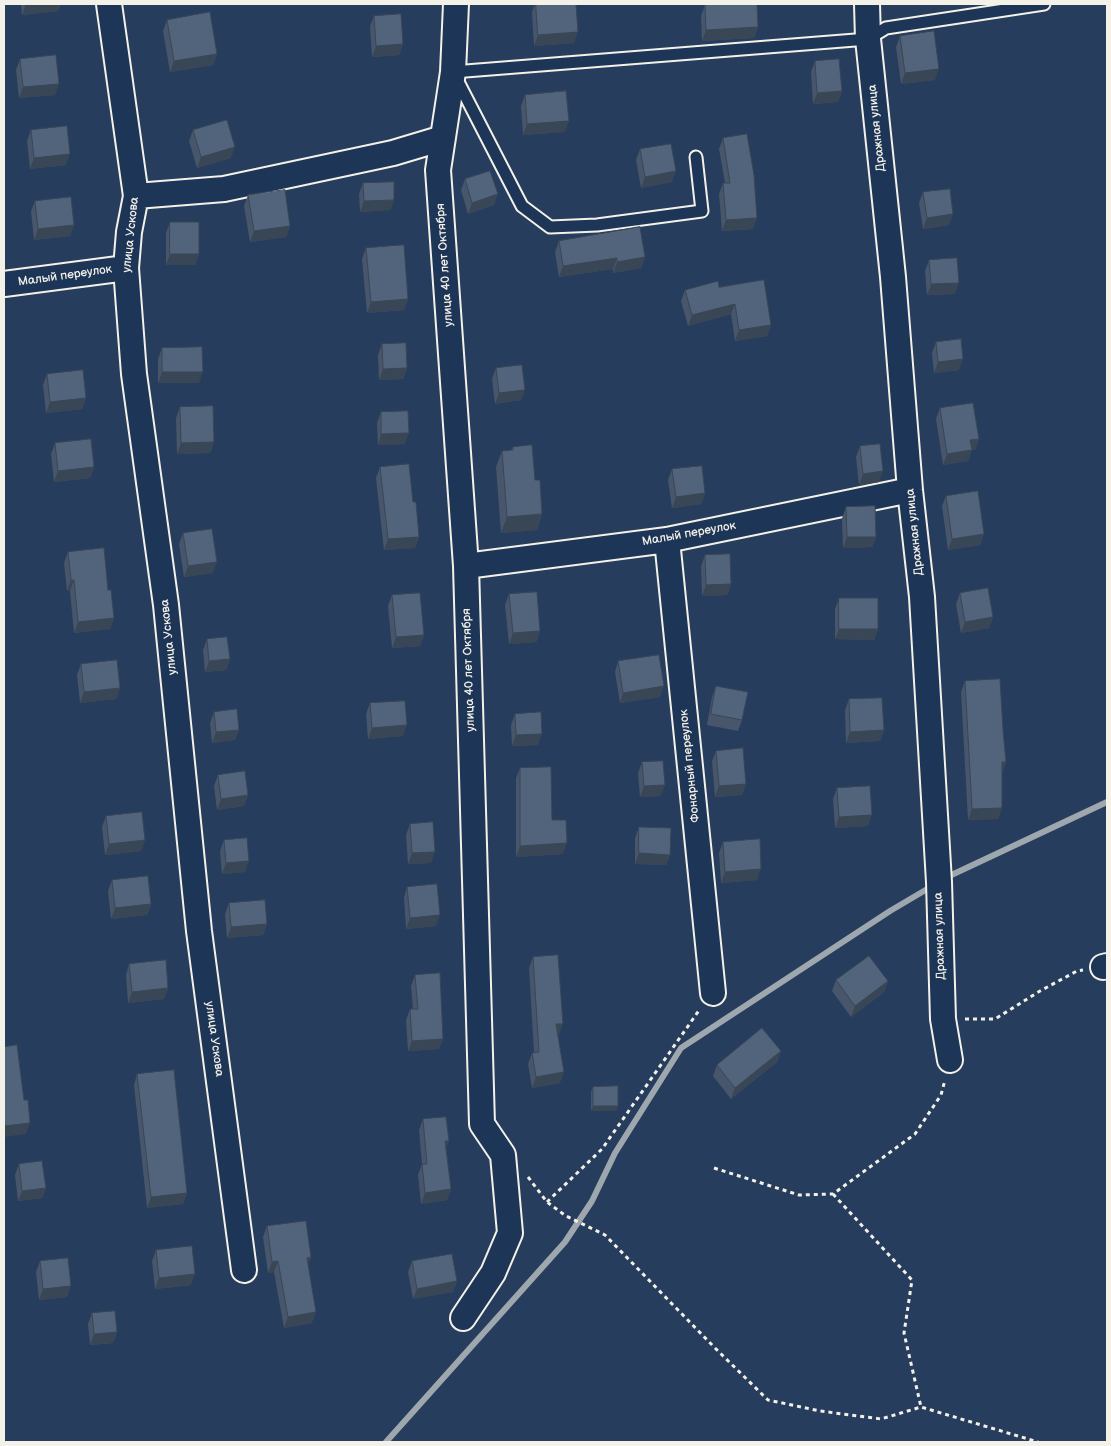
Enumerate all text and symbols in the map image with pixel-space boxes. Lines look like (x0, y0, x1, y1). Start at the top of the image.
street label: Дражная улица (865, 84, 889, 172)
street label: улица Ускова (120, 196, 142, 274)
street label: улица 40 лет Октября (434, 203, 456, 327)
street label: Малый переулок (17, 262, 113, 290)
street label: Дражная улица (903, 488, 927, 576)
street label: Малый переулок (641, 519, 737, 549)
street label: улица Ускова (158, 598, 180, 676)
street label: улица 40 лет Октября (460, 608, 478, 732)
street label: Фонарный переулок (677, 709, 703, 823)
street label: Дражная улица (931, 892, 949, 980)
street label: улица Ускова (202, 1000, 226, 1078)

